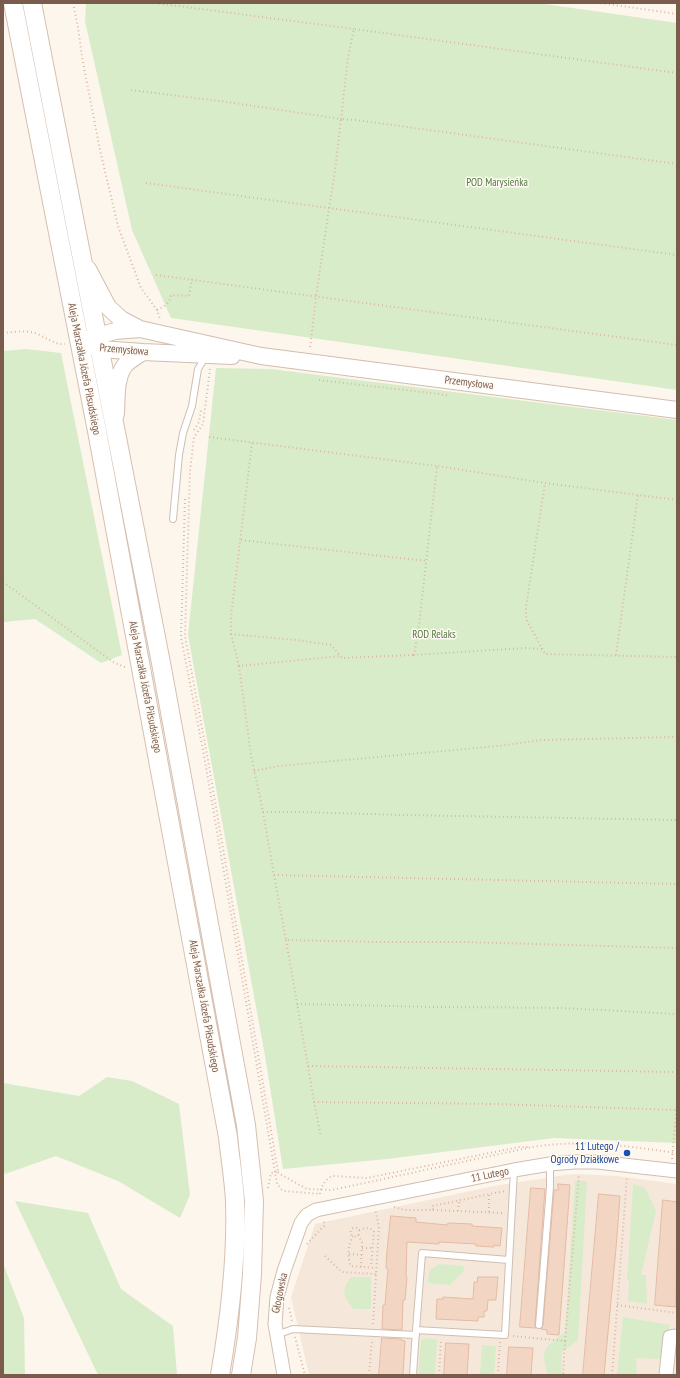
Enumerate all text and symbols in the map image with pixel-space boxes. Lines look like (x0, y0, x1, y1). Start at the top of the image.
park label: POD Marysieńka (466, 176, 528, 190)
street label: Aleja Marszałka Józefa Piłsudskiego (65, 302, 103, 436)
street label: Przemysłowa (99, 341, 149, 359)
street label: Przemysłowa (444, 373, 494, 393)
street label: Aleja Marszałka Józefa Piłsudskiego (126, 620, 164, 754)
park label: ROD Relaks (412, 628, 456, 642)
street label: Aleja Marszałka Józefa Piłsudskiego (186, 939, 222, 1073)
place label: 11 Lutego / Ogrody Działkowe (551, 1140, 619, 1166)
marker: 11 Lutego / Ogrody Działkowe (622, 1148, 632, 1158)
street label: 11 Lutego (470, 1165, 510, 1185)
street label: Głogowska (269, 1272, 291, 1314)

